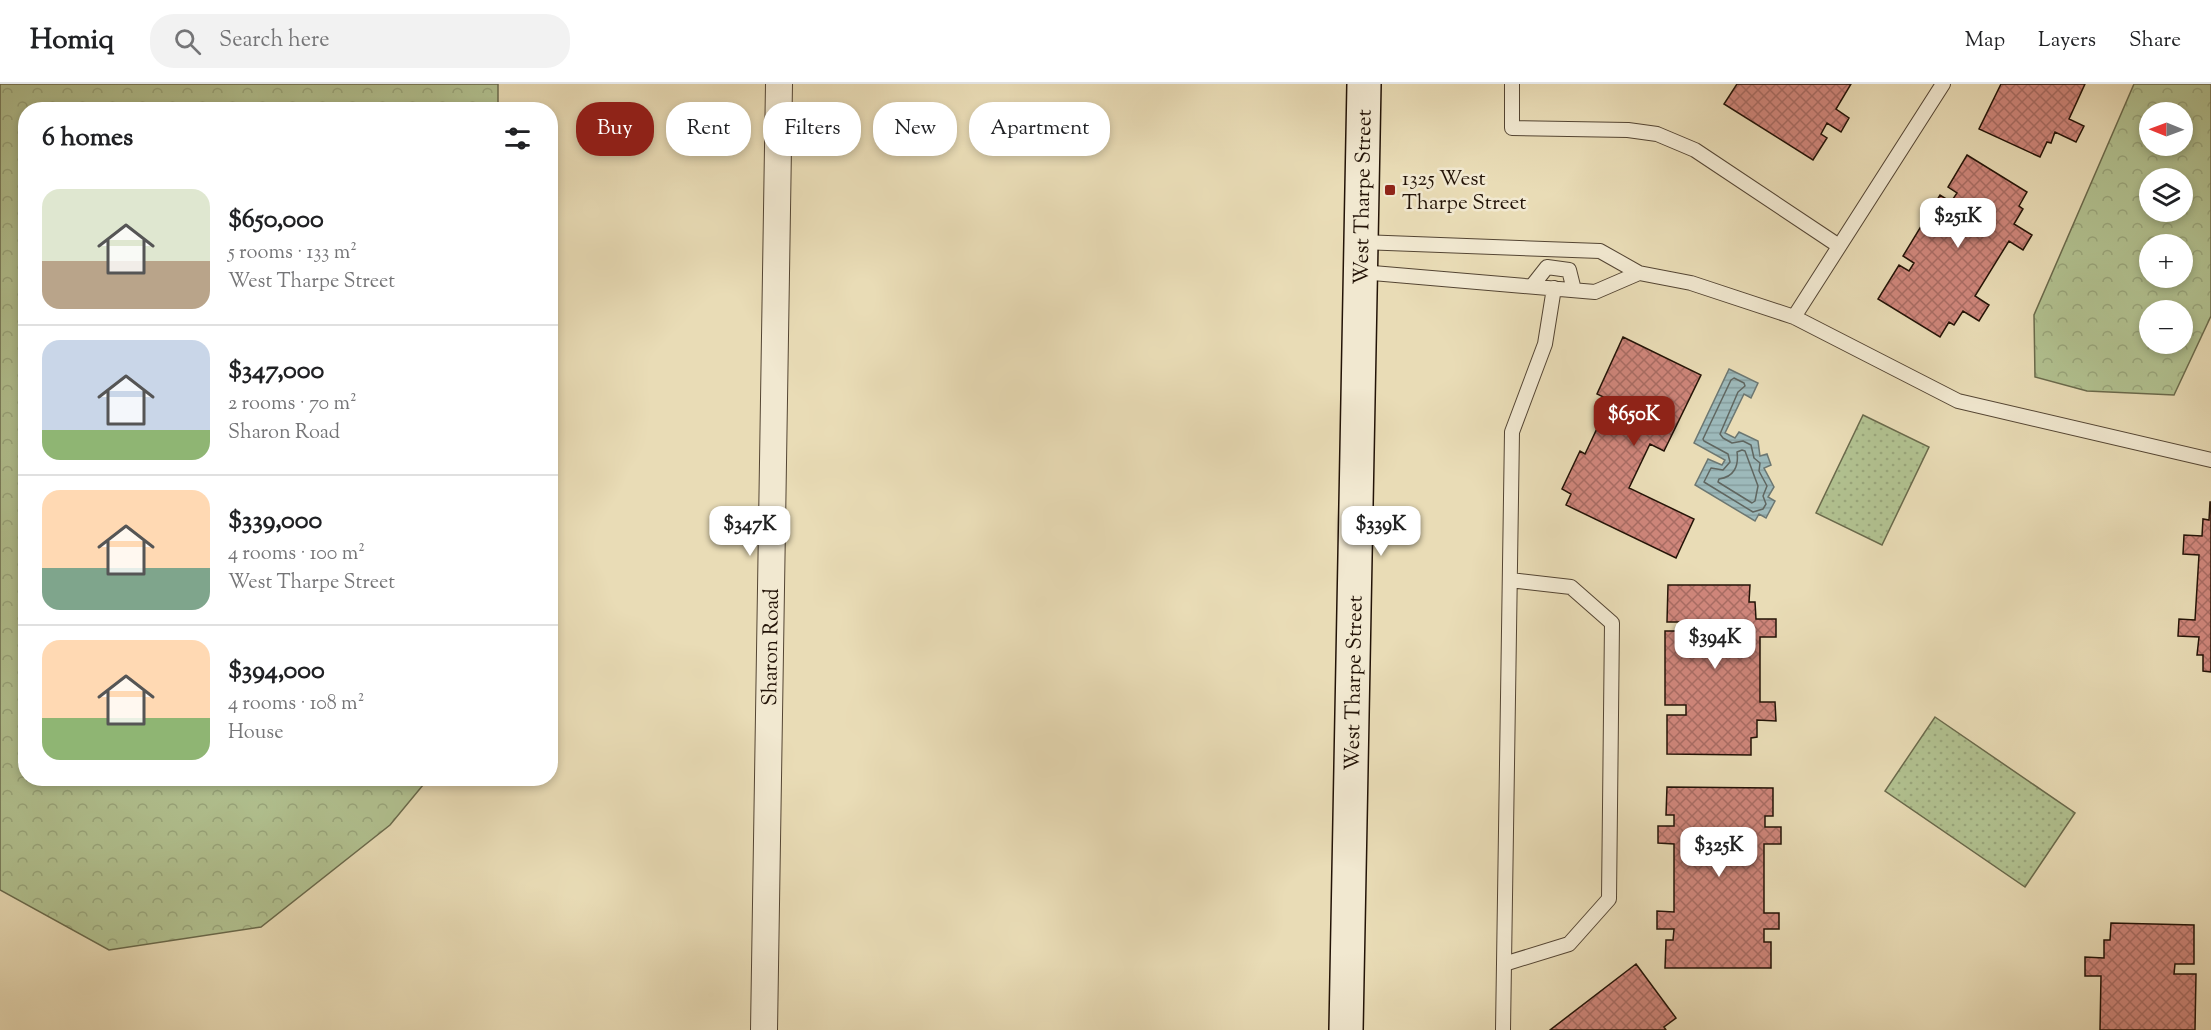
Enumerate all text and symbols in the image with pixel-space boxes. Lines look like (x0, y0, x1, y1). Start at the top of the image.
search box (150, 14, 570, 68)
text: Homiq (30, 21, 114, 61)
icon: search (171, 25, 204, 58)
text: Search here (219, 25, 329, 57)
text: Map (1965, 26, 2005, 56)
text: Layers (2038, 26, 2096, 56)
text: Share (2129, 26, 2181, 56)
chip: Buy (576, 102, 654, 156)
chip: Rent (666, 102, 751, 156)
chip: Filters (763, 102, 861, 156)
chip: New (873, 102, 957, 156)
chip: Apartment (969, 102, 1110, 156)
north arrow (2139, 102, 2193, 156)
map controls (2139, 102, 2193, 354)
street label: West Tharpe Street (1347, 109, 1381, 285)
text: 6 homes (42, 120, 133, 157)
icon: filters (501, 122, 534, 155)
place label: 1325 West Tharpe Street (1402, 165, 1527, 219)
button: layers (2139, 168, 2193, 222)
marker: 1325 West Tharpe Street (1383, 183, 1397, 197)
pin: $251K (1916, 198, 2000, 249)
text: $650,000 (228, 202, 324, 239)
text: $251K (1934, 203, 1982, 232)
icon: home (90, 213, 162, 285)
button: + (2139, 234, 2193, 288)
text: 5 rooms · 133 m² (228, 239, 357, 268)
text: West Tharpe Street (228, 268, 395, 297)
button: − (2139, 300, 2193, 354)
text: $347,000 (228, 353, 324, 390)
icon: home (90, 364, 162, 436)
text: 2 rooms · 70 m² (228, 390, 357, 419)
pin: $650K (1592, 396, 1676, 447)
text: $650K (1608, 401, 1660, 430)
text: Sharon Road (228, 419, 340, 448)
text: $339,000 (228, 503, 322, 540)
pin: $347K (708, 506, 792, 557)
pin: $339K (1339, 506, 1423, 557)
text: $347K (723, 511, 777, 540)
text: $339K (1356, 511, 1406, 540)
icon: home (90, 514, 162, 586)
text: 4 rooms · 100 m² (228, 540, 365, 569)
text: West Tharpe Street (228, 569, 395, 598)
street label: Sharon Road (756, 588, 788, 706)
street label: West Tharpe Street (1338, 595, 1372, 771)
pin: $394K (1673, 619, 1757, 670)
text: $394K (1689, 624, 1741, 653)
text: $394,000 (228, 653, 325, 690)
icon: home (90, 664, 162, 736)
text: 4 rooms · 108 m² (228, 690, 364, 719)
text: House (228, 719, 283, 748)
pin: $325K (1677, 827, 1761, 878)
text: $325K (1694, 832, 1744, 861)

